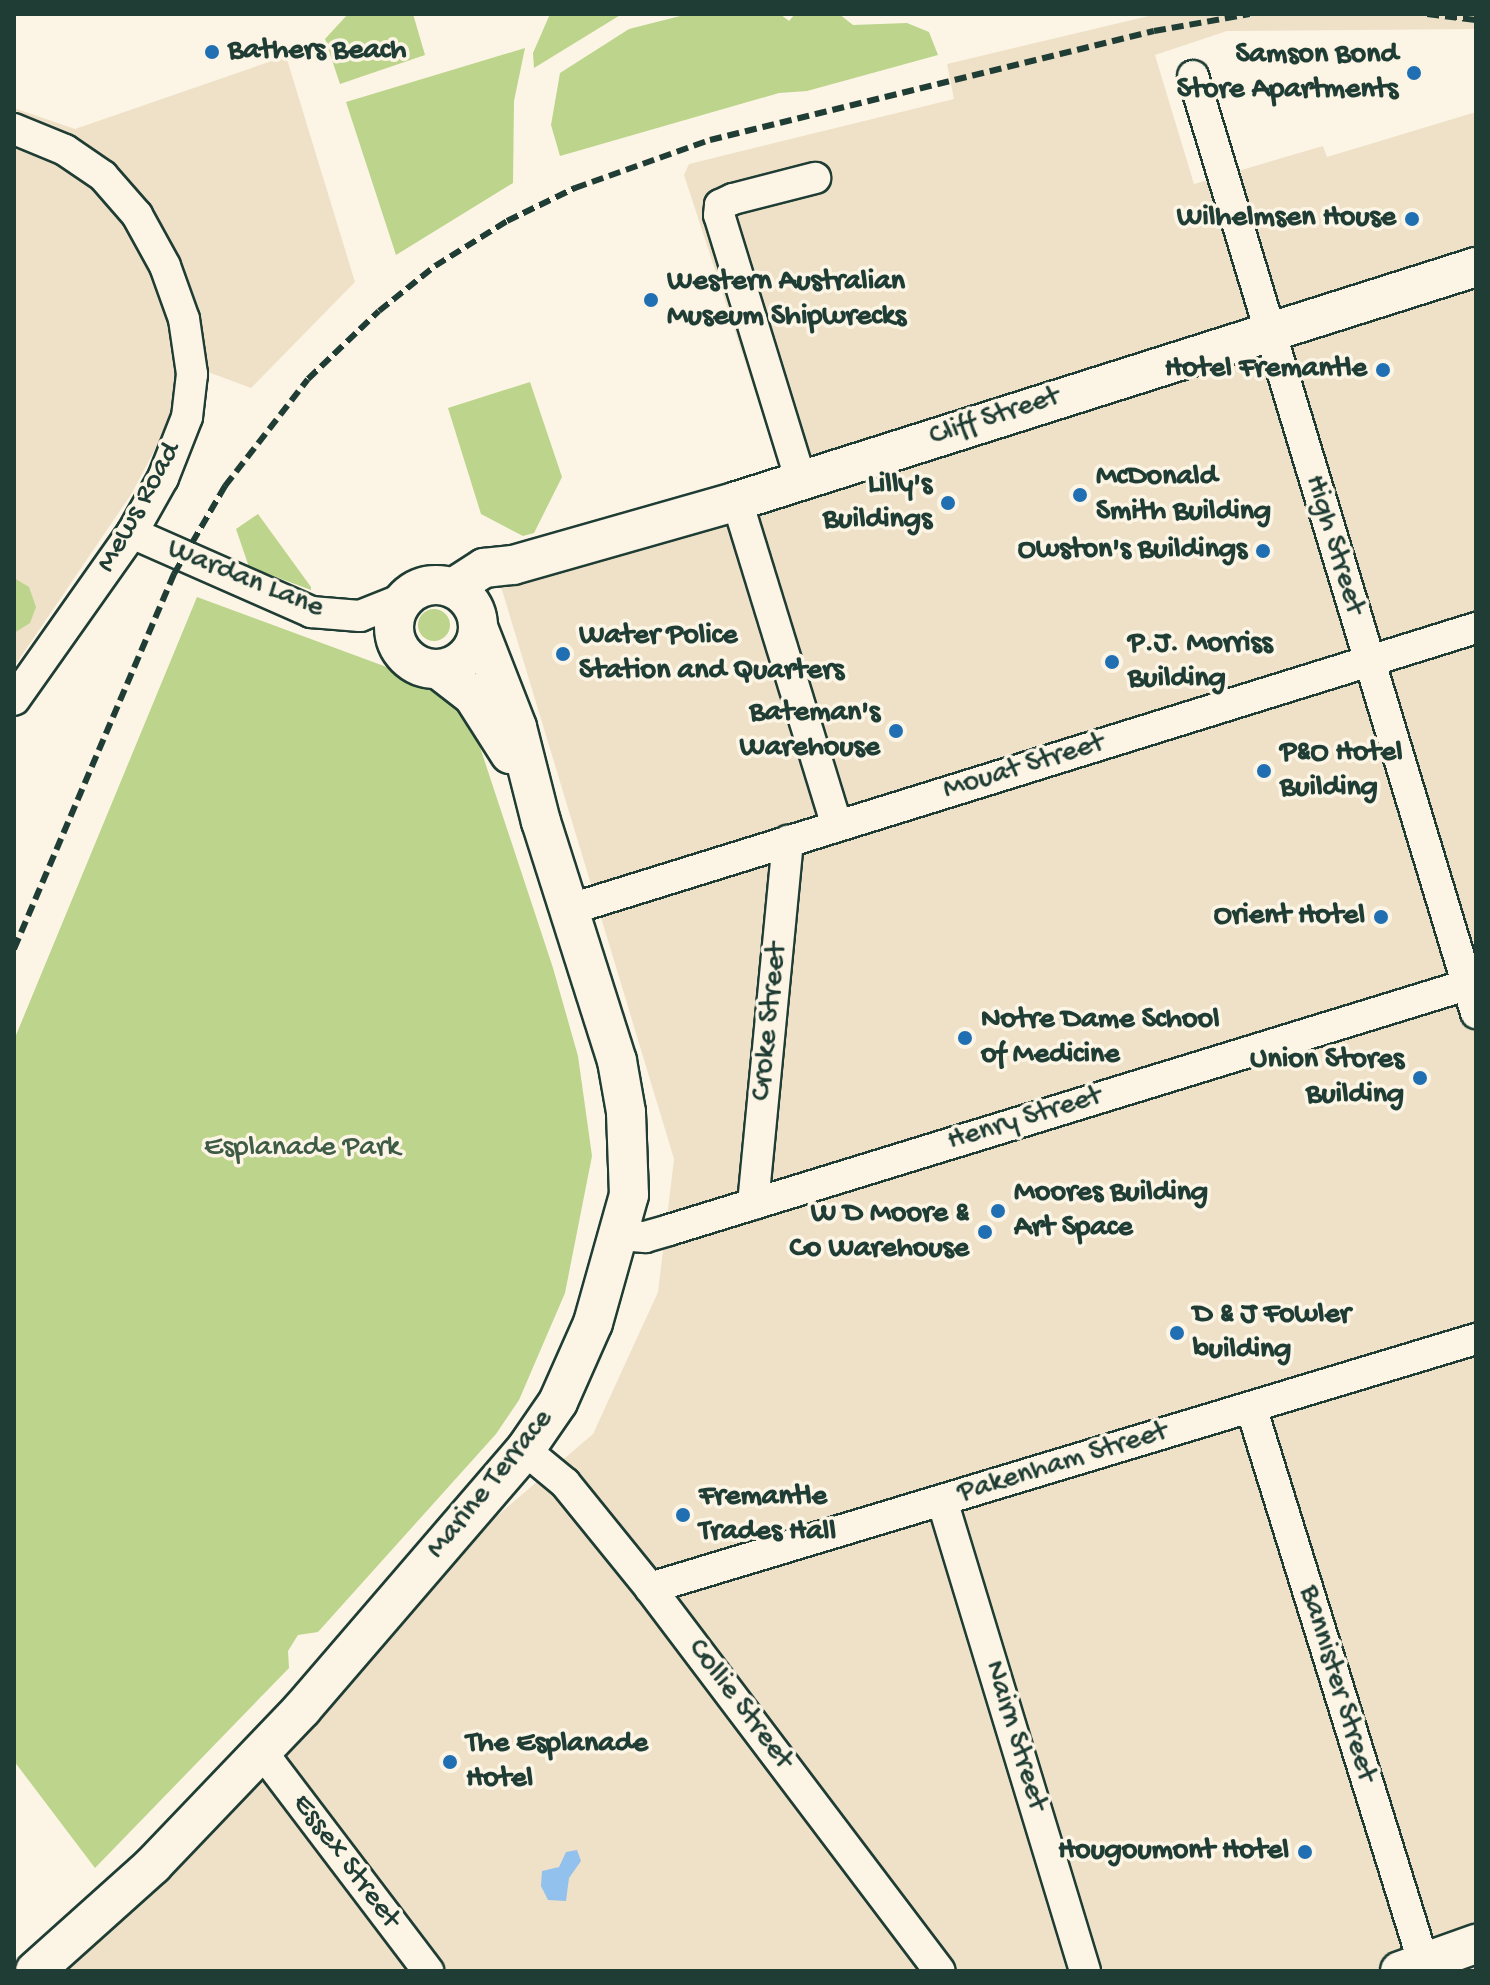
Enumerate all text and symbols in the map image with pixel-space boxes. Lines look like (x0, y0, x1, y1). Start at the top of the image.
place label: Bathers Beach (228, 34, 406, 70)
place label: Samson Bond Store Apartments (1177, 38, 1398, 108)
marker: Bathers Beach (203, 43, 221, 61)
marker: Samson Bond Store Apartments (1405, 64, 1423, 82)
place label: Wilhelmsen House (1177, 201, 1396, 237)
marker: Wilhelmsen House (1403, 210, 1421, 228)
place label: Western Australian Museum Shipwrecks (667, 265, 906, 336)
marker: Western Australian Museum Shipwrecks (642, 291, 660, 309)
place label: Hotel Fremantle (1165, 352, 1367, 388)
marker: Hotel Fremantle (1374, 361, 1392, 379)
street label: Cliff Street (925, 380, 1065, 456)
street label: Mews Road (90, 437, 190, 579)
place label: McDonald Smith Building (1096, 460, 1271, 530)
place label: Lilly's Buildings (823, 468, 932, 538)
street label: High Street (1295, 471, 1371, 619)
marker: McDonald Smith Building (1071, 486, 1089, 504)
marker: Lilly's Buildings (939, 494, 957, 512)
street label: Wardan Lane (161, 532, 329, 628)
place label: Owston's Buildings (1018, 533, 1247, 569)
marker: Owston's Buildings (1254, 542, 1272, 560)
place label: Water Police Station and Quarters (579, 619, 844, 690)
place label: P.J. Morriss Building (1128, 627, 1273, 698)
marker: Water Police Station and Quarters (554, 645, 572, 663)
marker: P.J. Morriss Building (1103, 653, 1121, 671)
place label: Bateman's Warehouse (739, 696, 880, 766)
marker: Bateman's Warehouse (887, 722, 905, 740)
street label: Mouat Street (939, 726, 1109, 810)
place label: P&O Hotel Building (1280, 736, 1403, 806)
marker: P&O Hotel Building (1255, 762, 1273, 780)
place label: Orient Hotel (1214, 899, 1365, 935)
marker: Orient Hotel (1372, 908, 1390, 926)
street label: Croke Street (745, 941, 797, 1103)
place label: Notre Dame School of Medicine (981, 1003, 1220, 1074)
marker: Notre Dame School of Medicine (956, 1029, 974, 1047)
place label: Union Stores Building (1250, 1043, 1404, 1114)
marker: Union Stores Building (1411, 1069, 1429, 1087)
street label: Henry Street (944, 1079, 1106, 1161)
park label: Esplanade Park (204, 1131, 400, 1167)
place label: Moores Building Art Space (1014, 1176, 1208, 1246)
place label: W D Moore & Co Warehouse (790, 1197, 969, 1268)
marker: Moores Building Art Space (989, 1202, 1007, 1220)
marker: W D Moore & Co Warehouse (976, 1223, 994, 1241)
place label: D & J Fowler building (1193, 1298, 1350, 1368)
marker: D & J Fowler building (1168, 1324, 1186, 1342)
street label: Marine Terrace (420, 1403, 562, 1567)
street label: Pakenham Street (954, 1415, 1172, 1513)
place label: Fremantle Trades Hall (699, 1480, 836, 1550)
marker: Fremantle Trades Hall (674, 1506, 692, 1524)
street label: Bannister Street (1289, 1581, 1383, 1787)
street label: Collie Street (678, 1633, 800, 1777)
street label: Nairn Street (974, 1657, 1054, 1815)
place label: The Esplanade Hotel (466, 1727, 648, 1798)
marker: The Esplanade Hotel (441, 1753, 459, 1771)
street label: Essex Street (283, 1788, 407, 1936)
place label: Hougoumont Hotel (1058, 1834, 1289, 1870)
marker: Hougoumont Hotel (1296, 1843, 1314, 1861)

